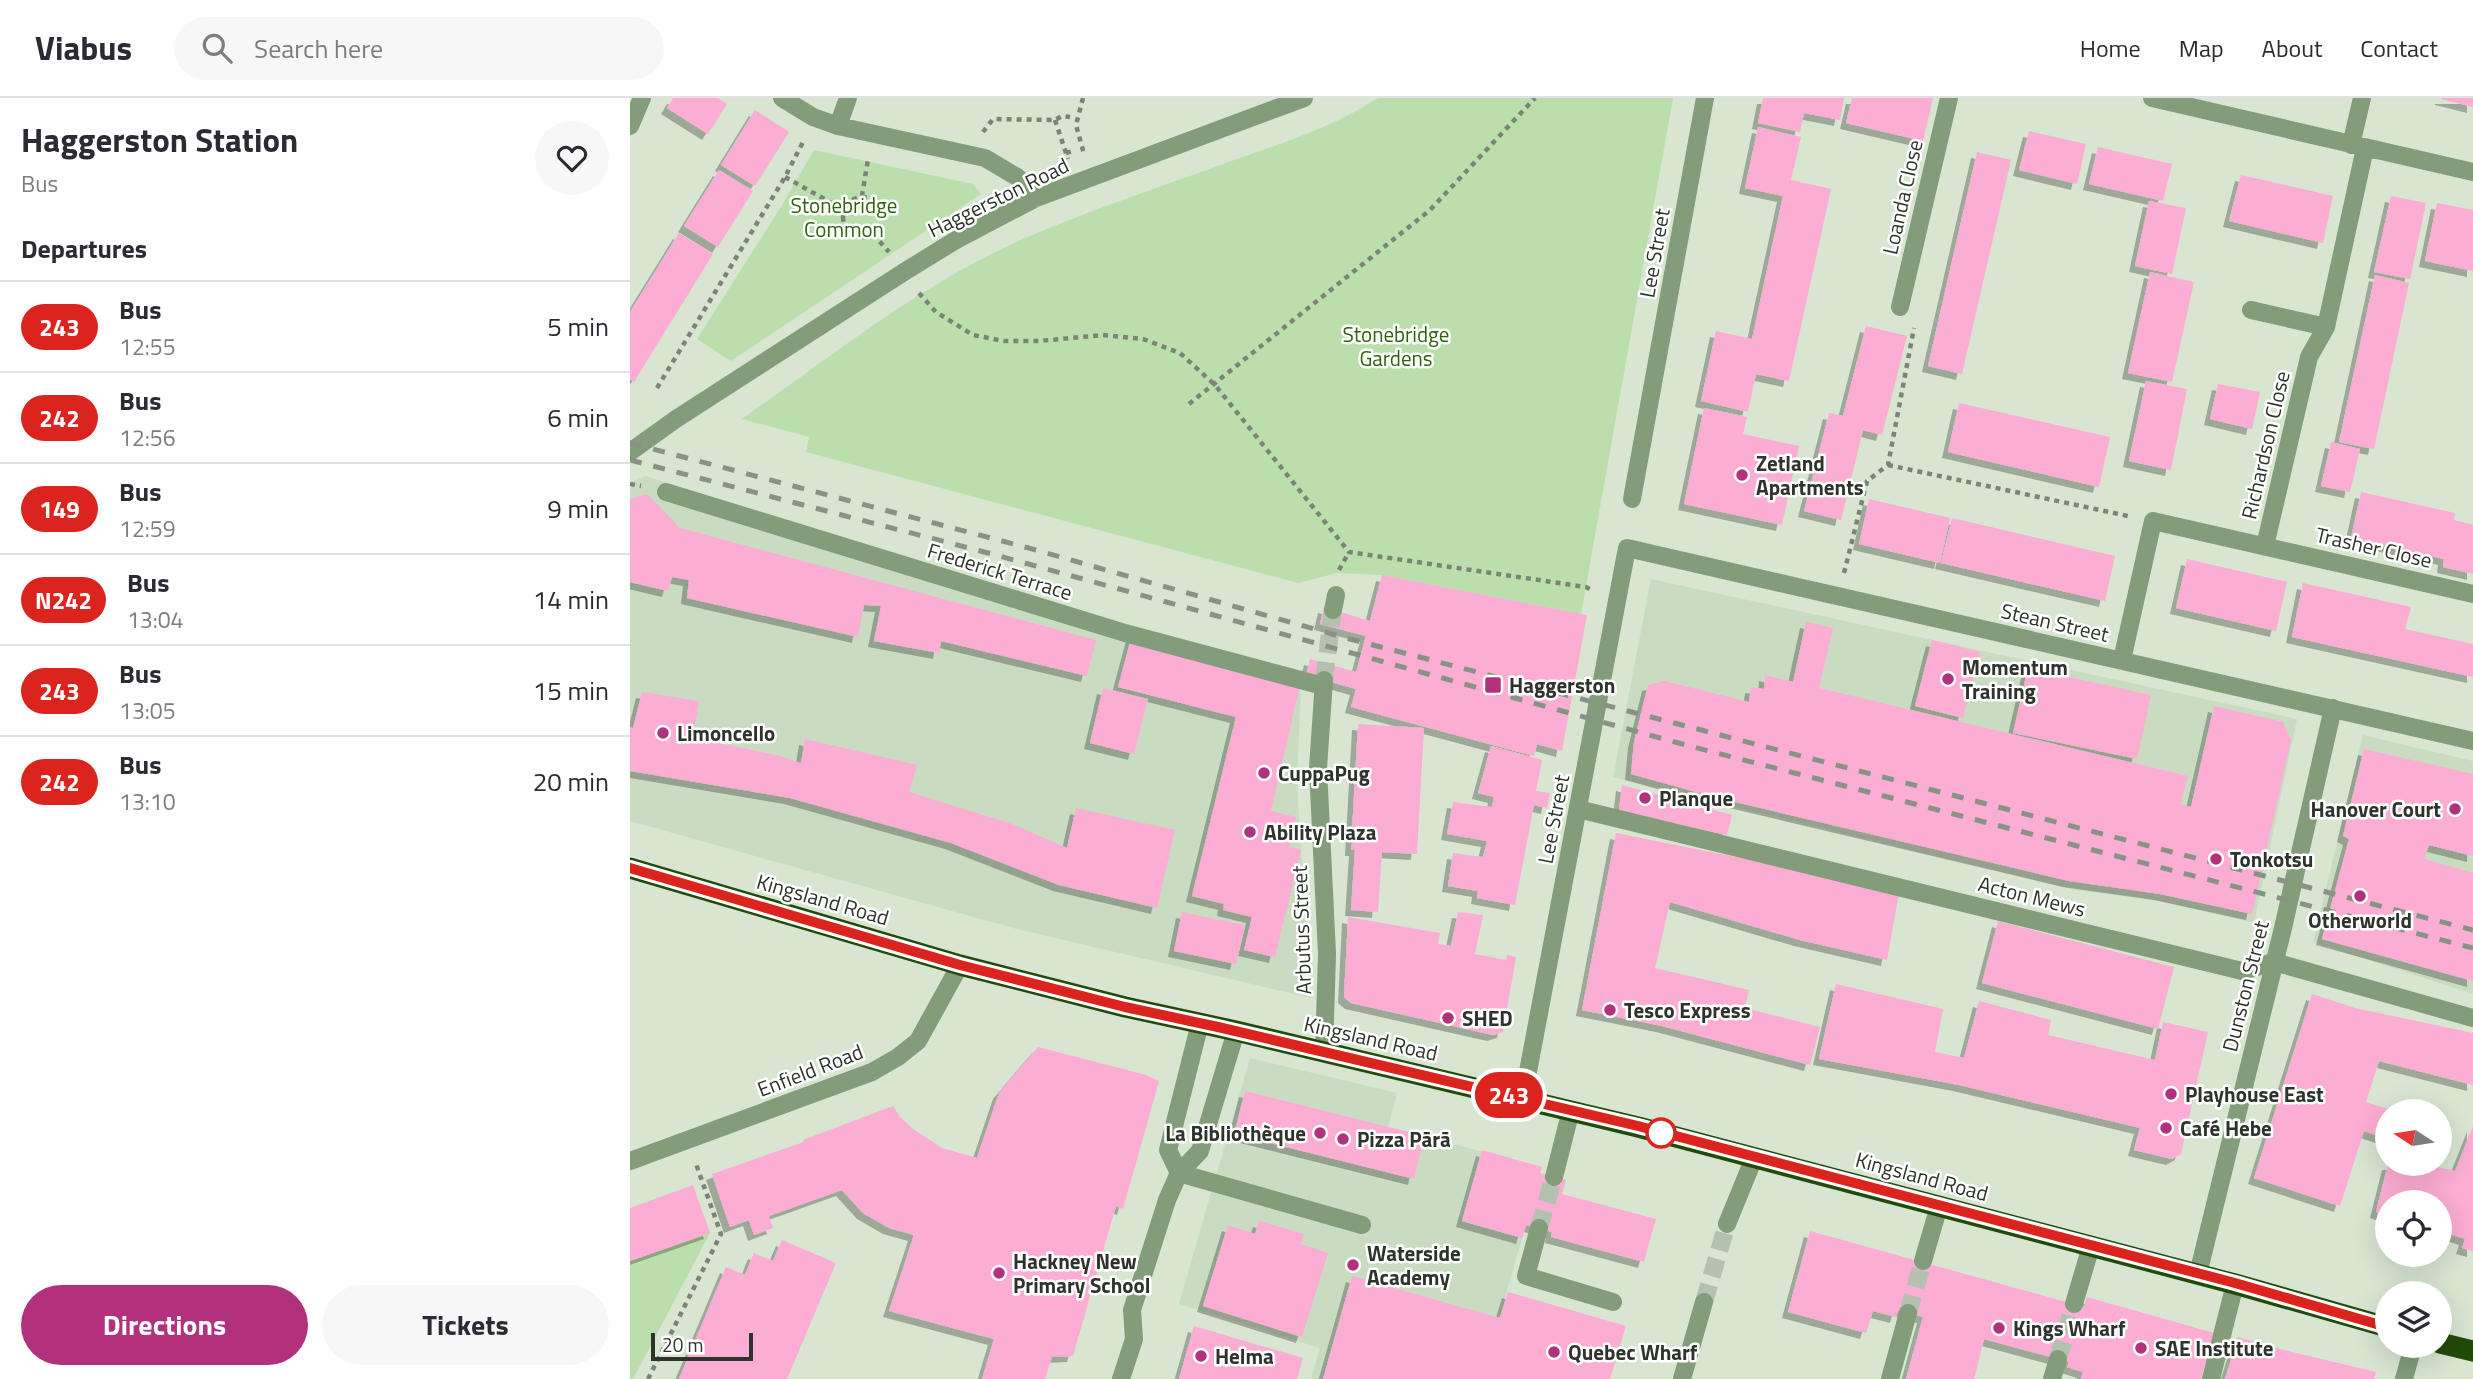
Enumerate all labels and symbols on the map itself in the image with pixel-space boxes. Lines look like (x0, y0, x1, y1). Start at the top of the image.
street label: Loanda Close (1873, 136, 1931, 258)
street label: Haggerston Road (922, 149, 1074, 245)
park label: Stonebridge Common (791, 189, 897, 245)
street label: Lee Street (1630, 205, 1678, 300)
park label: Stonebridge Gardens (1343, 318, 1449, 374)
street label: Richardson Close (2232, 368, 2298, 522)
place label: Zetland Apartments (1756, 447, 1864, 503)
marker: Zetland Apartments (1734, 467, 1750, 483)
street label: Trasher Close (2313, 518, 2435, 576)
street label: Frederick Terrace (924, 534, 1076, 608)
street label: Stean Street (1998, 594, 2113, 650)
place label: Momentum Training (1962, 651, 2068, 707)
place label: Haggerston (1509, 669, 1615, 701)
marker: Momentum Training (1940, 671, 1956, 687)
marker: Haggerston (1483, 675, 1503, 695)
place label: Limoncello (677, 717, 775, 749)
marker: Limoncello (655, 725, 671, 741)
place label: CuppaPug (1278, 757, 1370, 789)
marker: CuppaPug (1256, 765, 1272, 781)
street label: Lee Street (1529, 771, 1577, 866)
place label: Planque (1659, 782, 1733, 814)
marker: Planque (1637, 790, 1653, 806)
place label: Hanover Court (2310, 793, 2441, 825)
marker: Hanover Court (2447, 801, 2463, 817)
place label: Ability Plaza (1264, 816, 1377, 848)
marker: Ability Plaza (1242, 824, 1258, 840)
place label: Tonkotsu (2230, 843, 2313, 875)
marker: Tonkotsu (2208, 851, 2224, 867)
street label: Arbutus Street (1283, 864, 1319, 995)
street label: Kingsland Road (753, 865, 893, 933)
street label: Acton Mews (1975, 867, 2089, 925)
marker: Otherworld (2352, 888, 2368, 904)
place label: Otherworld (2308, 904, 2412, 936)
street label: Dunston Street (2213, 916, 2277, 1055)
place label: Tesco Express (1624, 994, 1751, 1026)
place label: SHED (1462, 1002, 1513, 1034)
marker: Tesco Express (1602, 1002, 1618, 1018)
street label: Kingsland Road (1301, 1007, 1441, 1069)
marker: SHED (1440, 1010, 1456, 1026)
street label: Enfield Road (752, 1035, 868, 1105)
line badge: 243 (1469, 1072, 1549, 1118)
place label: Playhouse East (2185, 1078, 2324, 1110)
marker: Playhouse East (2163, 1086, 2179, 1102)
north arrow (2375, 1099, 2452, 1176)
place label: Café Hebe (2180, 1112, 2272, 1144)
place label: La Bibliothèque (1165, 1117, 1306, 1149)
unlabelled marker (1646, 1118, 1676, 1148)
marker: Café Hebe (2158, 1120, 2174, 1136)
place label: Pizza Pārā (1357, 1123, 1451, 1155)
marker: La Bibliothèque (1312, 1125, 1328, 1141)
marker: Pizza Pārā (1335, 1131, 1351, 1147)
street label: Kingsland Road (1852, 1143, 1992, 1209)
place label: Waterside Academy (1367, 1237, 1461, 1293)
place label: Hackney New Primary School (1013, 1245, 1150, 1301)
marker: Waterside Academy (1345, 1257, 1361, 1273)
marker: Hackney New Primary School (991, 1265, 1007, 1281)
place label: Kings Wharf (2013, 1312, 2126, 1344)
marker: Kings Wharf (1991, 1320, 2007, 1336)
scale bar (651, 1330, 752, 1362)
place label: SAE Institute (2155, 1332, 2273, 1364)
place label: Quebec Wharf (1568, 1336, 1698, 1368)
place label: Helma (1215, 1340, 1274, 1372)
marker: SAE Institute (2133, 1340, 2149, 1356)
marker: Quebec Wharf (1546, 1344, 1562, 1360)
marker: Helma (1193, 1348, 1209, 1364)

